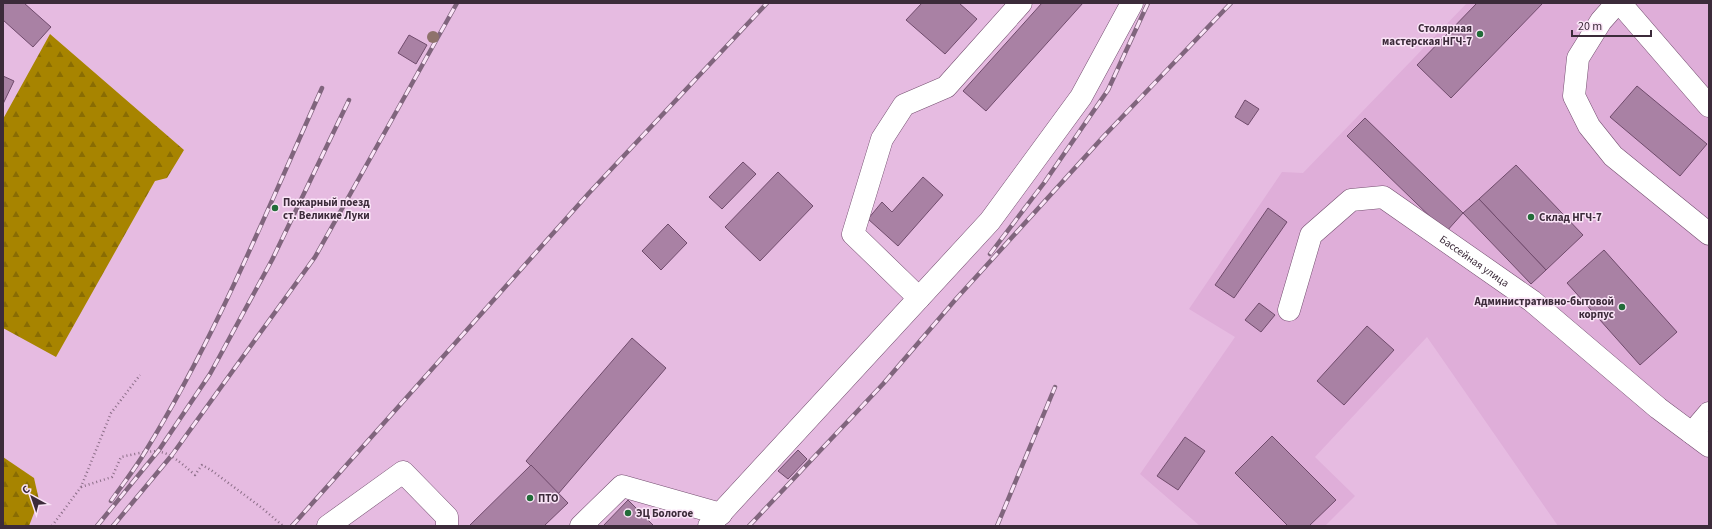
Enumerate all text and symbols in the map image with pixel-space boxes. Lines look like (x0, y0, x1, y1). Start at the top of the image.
scale bar (1572, 12, 1651, 38)
text: 20 m (1578, 18, 1602, 35)
place label: Столярная мастерская НГЧ-7 (1382, 21, 1472, 49)
marker: Столярная мастерская НГЧ-7 (1475, 29, 1485, 39)
place label: Пожарный поезд ст. Великие Луки (283, 195, 370, 223)
marker: Пожарный поезд ст. Великие Луки (270, 203, 280, 213)
place label: Склад НГЧ-7 (1539, 210, 1602, 225)
marker: Склад НГЧ-7 (1526, 212, 1536, 222)
street label: Бассейная улица (1437, 231, 1512, 290)
place label: Административно-бытовой корпус (1474, 294, 1614, 322)
marker: Административно-бытовой корпус (1617, 302, 1627, 312)
north arrow (12, 477, 52, 517)
text: С (19, 482, 34, 498)
place label: ПТО (538, 491, 559, 506)
marker: ПТО (525, 493, 535, 503)
place label: ЭЦ Бологое (636, 506, 694, 521)
marker: ЭЦ Бологое (623, 508, 633, 518)

